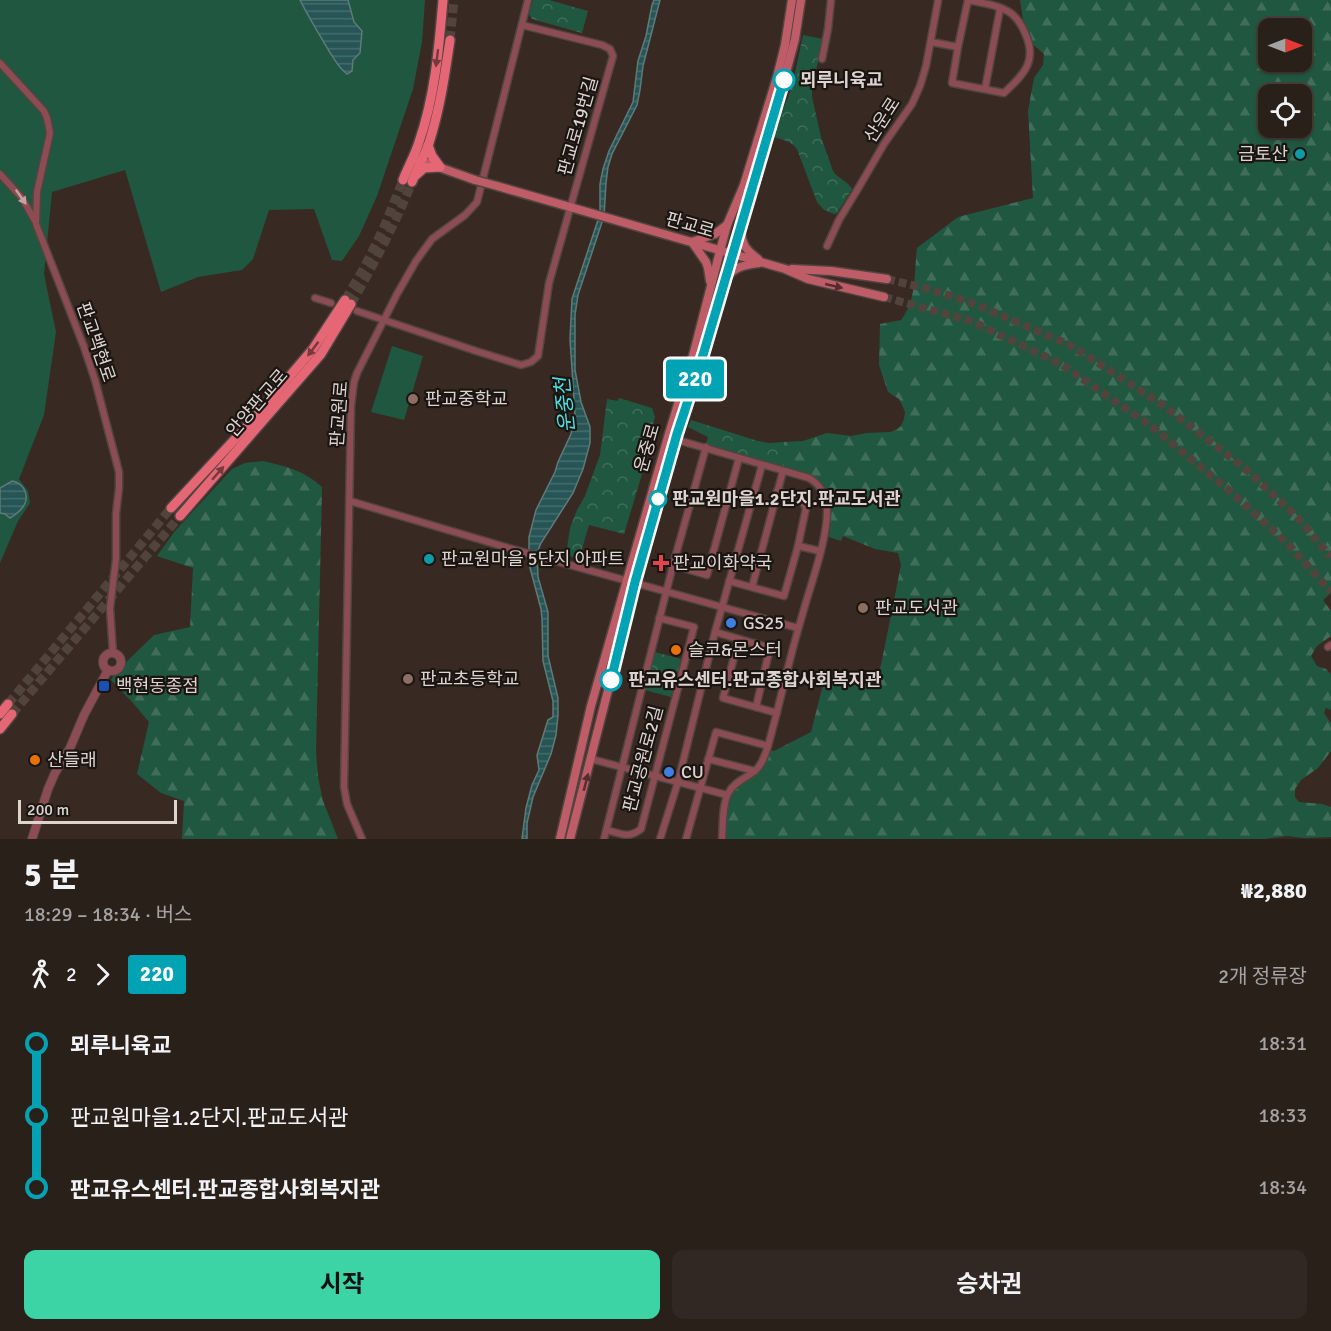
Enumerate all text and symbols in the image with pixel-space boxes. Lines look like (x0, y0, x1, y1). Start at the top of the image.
north arrow (1258, 18, 1312, 72)
map controls (1258, 18, 1312, 138)
one-way arrow (433, 49, 442, 68)
marker: 뫼루니육교 (773, 69, 795, 91)
place label: 뫼루니육교 (800, 69, 883, 91)
street label: 판교로19번길 (553, 74, 603, 178)
button: locate (1258, 84, 1312, 138)
street label: 산운로 (859, 93, 905, 147)
place label: 금토산 (1238, 143, 1288, 165)
marker: 금토산 (1293, 147, 1307, 161)
one-way arrow (15, 189, 27, 205)
street label: 판교로 (663, 208, 717, 242)
one-way arrow (824, 281, 843, 291)
street label: 판교백현로 (72, 299, 120, 385)
one-way arrow (306, 341, 319, 357)
line badge: 220 (660, 360, 730, 398)
street label: 안양판교로 (222, 365, 292, 441)
text: 220 (678, 366, 712, 392)
water label: 운중천 (549, 374, 580, 434)
street label: 판교원로 (326, 380, 352, 448)
place label: 판교중학교 (425, 388, 508, 410)
marker: 판교중학교 (406, 392, 420, 406)
street label: 운중로 (630, 421, 664, 475)
one-way arrow (211, 465, 225, 480)
place label: 판교원마을1.2단지.판교도서관 (672, 488, 901, 510)
marker: 판교원마을1.2단지.판교도서관 (649, 490, 667, 508)
place label: 판교원마을 5단지 아파트 (441, 548, 624, 570)
marker: 판교원마을 5단지 아파트 (422, 552, 436, 566)
place label: 판교이화약국 (673, 552, 772, 574)
marker: 판교이화약국 (654, 556, 668, 570)
place label: 판교도서관 (875, 597, 958, 619)
marker: 판교도서관 (856, 601, 870, 615)
place label: GS25 (743, 612, 784, 634)
marker: GS25 (724, 616, 738, 630)
place label: 슬코&몬스터 (688, 639, 782, 661)
marker: 슬코&몬스터 (669, 643, 683, 657)
place label: 판교초등학교 (420, 668, 519, 690)
marker: 판교유스센터.판교종합사회복지관 (600, 669, 622, 691)
place label: 판교유스센터.판교종합사회복지관 (628, 669, 882, 691)
marker: 판교초등학교 (401, 672, 415, 686)
place label: 백현동종점 (116, 675, 199, 697)
marker: 백현동종점 (97, 679, 111, 693)
street label: 판교공원로2길 (618, 703, 668, 815)
place label: 산들래 (47, 749, 97, 771)
marker: 산들래 (28, 753, 42, 767)
place label: CU (681, 761, 704, 783)
marker: CU (662, 765, 676, 779)
one-way arrow (581, 773, 591, 792)
scale bar (18, 797, 177, 824)
text: 200 m (27, 800, 69, 820)
text: 5 분 (24, 855, 79, 896)
text: ₩2,880 (1241, 877, 1307, 904)
text: 18:29 – 18:34 · 버스 (24, 902, 192, 927)
icon: walk (24, 958, 57, 991)
icon: forward (86, 958, 119, 991)
text: 220 (140, 961, 174, 987)
text: 2 (66, 962, 77, 987)
text: 2개 정류장 (1218, 964, 1307, 989)
text: 18:31 (1258, 1031, 1307, 1056)
text: 뫼루니육교 (70, 1032, 171, 1059)
text: 18:33 (1258, 1103, 1307, 1128)
text: 판교원마을1.2단지.판교도서관 (70, 1104, 348, 1131)
text: 18:34 (1258, 1175, 1307, 1200)
text: 판교유스센터.판교종합사회복지관 (70, 1176, 380, 1203)
button: 시작 (24, 1250, 660, 1319)
button: 승차권 (672, 1250, 1307, 1319)

